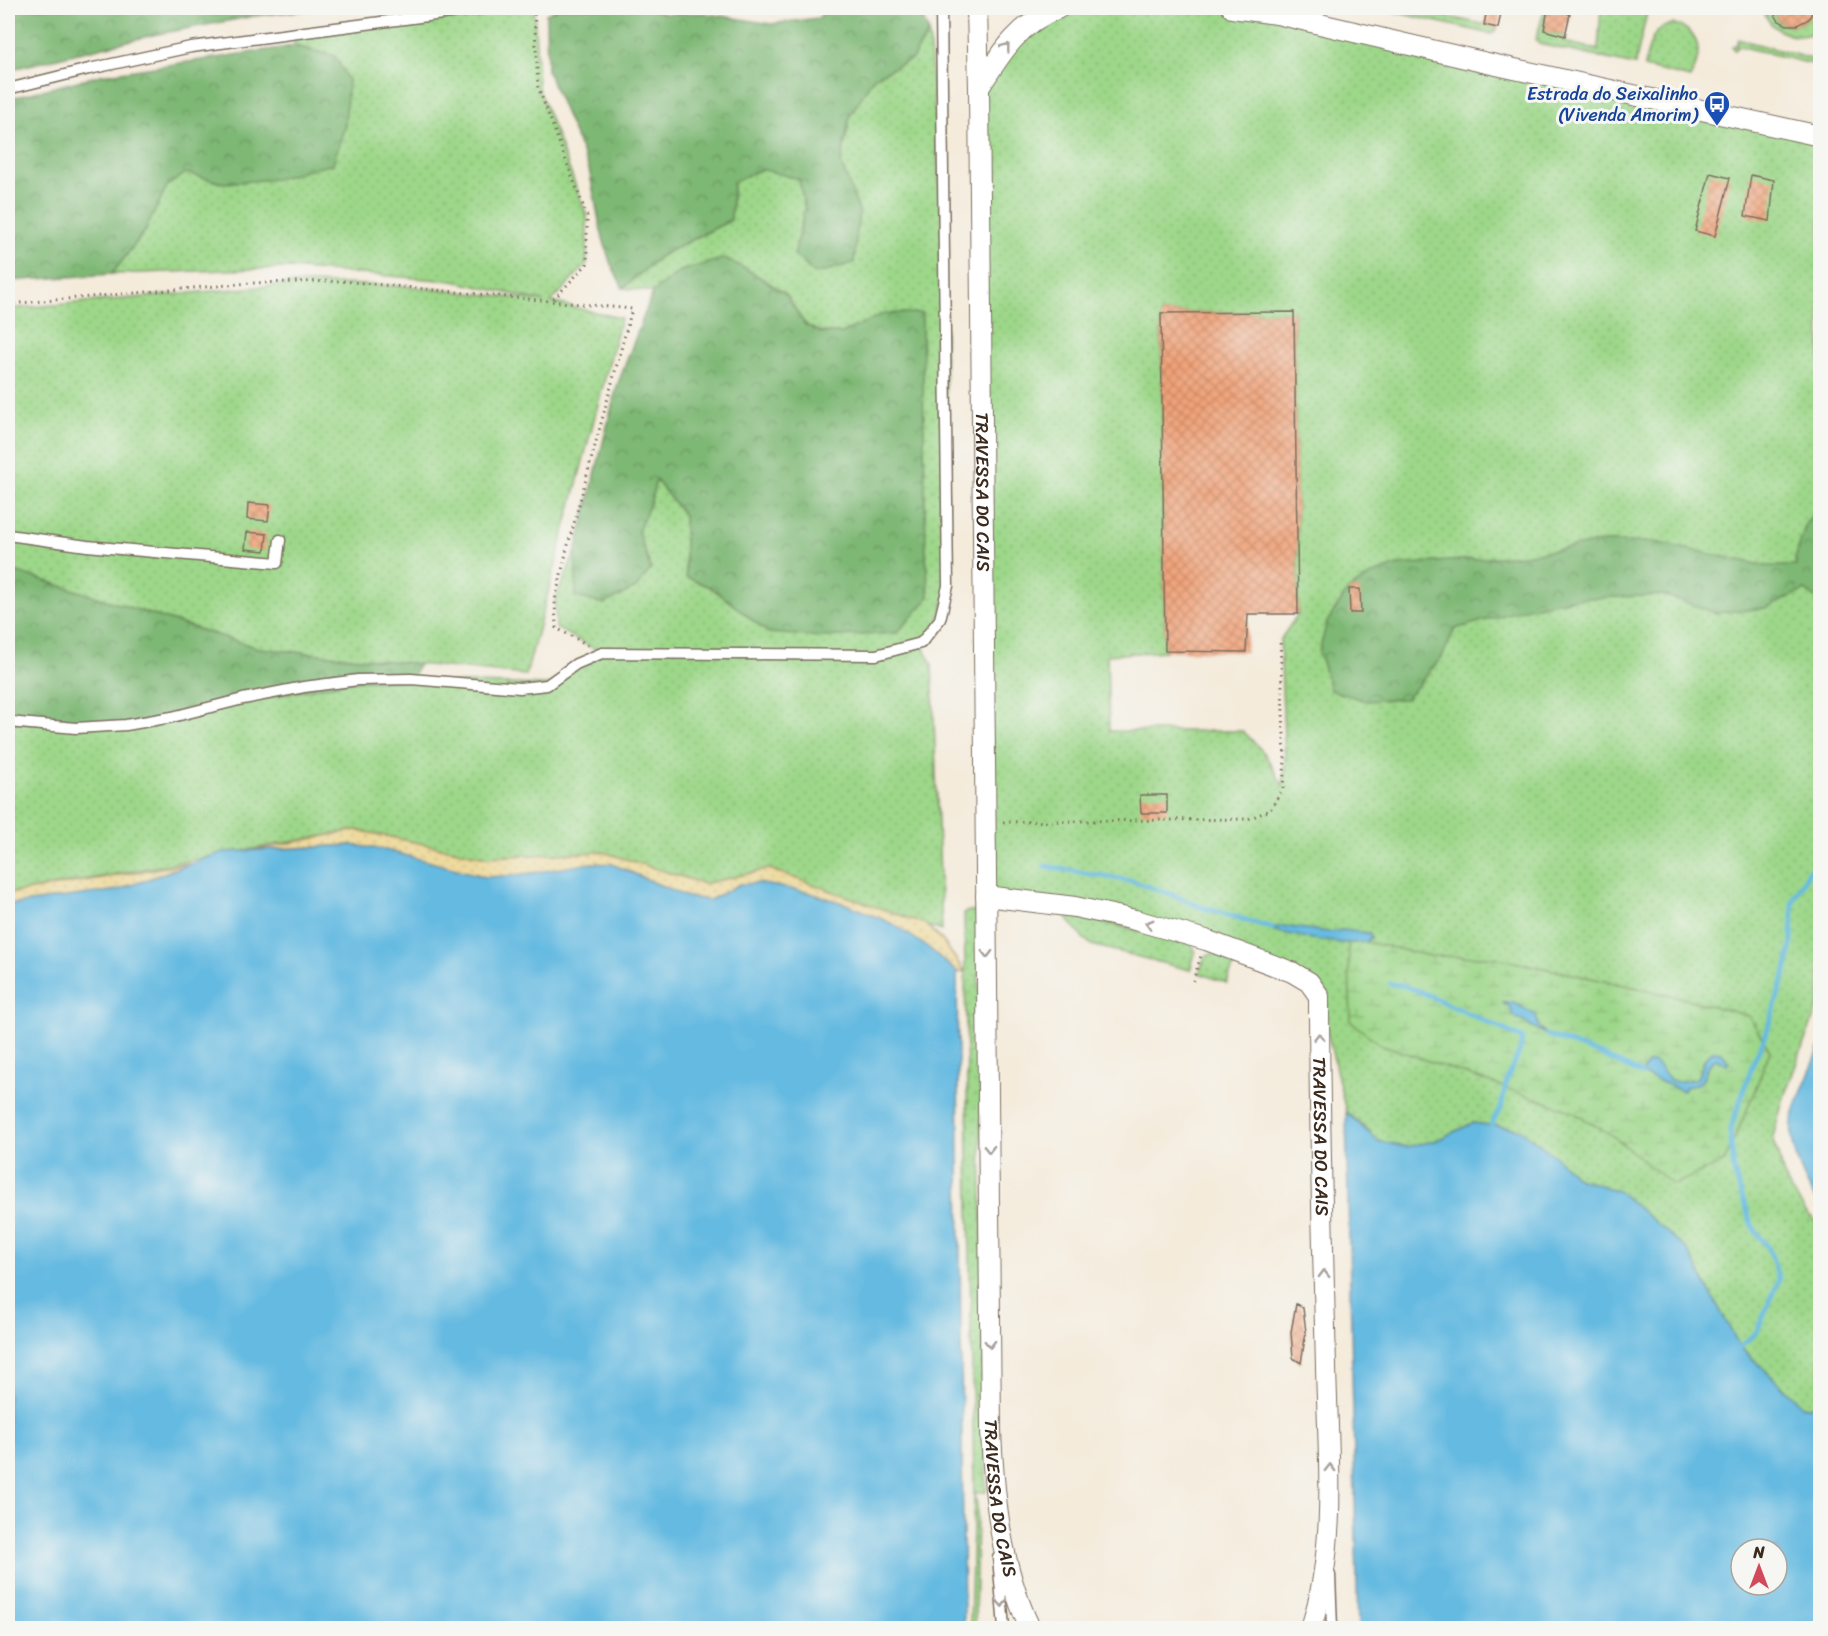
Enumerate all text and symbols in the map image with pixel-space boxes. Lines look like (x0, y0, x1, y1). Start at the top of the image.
one-way arrow (999, 43, 1010, 54)
place label: Estrada do Seixalinho (Vivenda Amorim) (1527, 78, 1700, 131)
bus stop icon: Estrada do Seixalinho (Vivenda Amorim) (1702, 89, 1732, 127)
street label: TRAVESSA DO CAIS (966, 412, 999, 572)
one-way arrow (1145, 919, 1155, 931)
one-way arrow (981, 950, 993, 959)
one-way arrow (1313, 1032, 1325, 1041)
street label: TRAVESSA DO CAIS (1303, 1057, 1338, 1216)
one-way arrow (983, 1145, 995, 1154)
one-way arrow (1318, 1269, 1330, 1278)
one-way arrow (984, 1340, 997, 1349)
street label: TRAVESSA DO CAIS (975, 1419, 1026, 1581)
one-way arrow (1324, 1464, 1336, 1473)
north arrow (1729, 1537, 1789, 1597)
text: N (1752, 1538, 1765, 1567)
one-way arrow (995, 1599, 1008, 1608)

